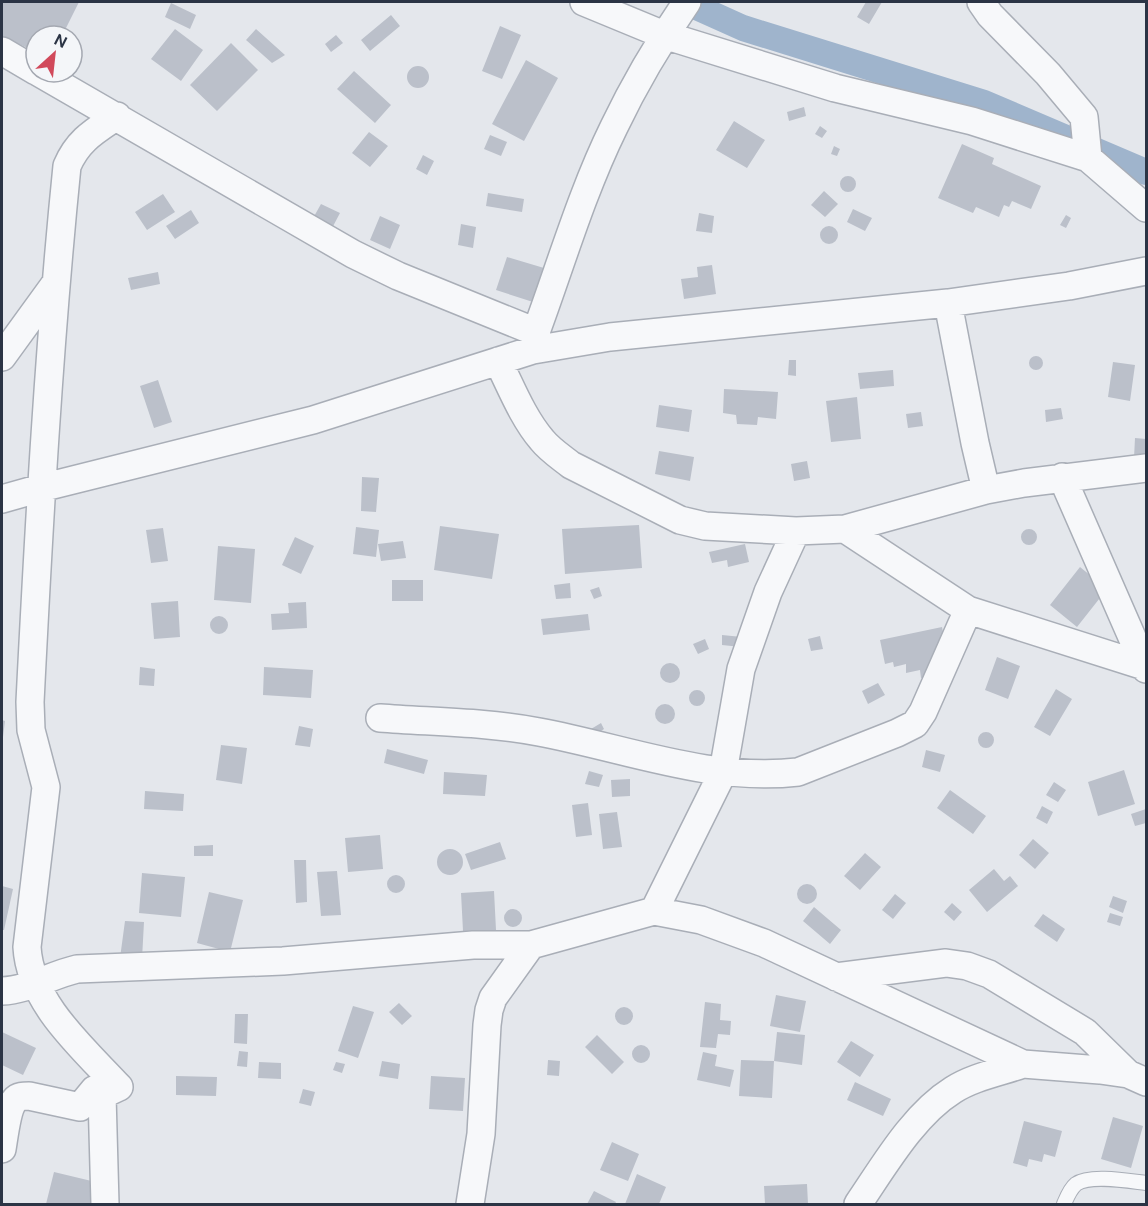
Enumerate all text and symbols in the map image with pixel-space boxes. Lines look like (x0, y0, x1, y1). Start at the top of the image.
north arrow (24, 24, 84, 84)
text: N (51, 29, 71, 53)

